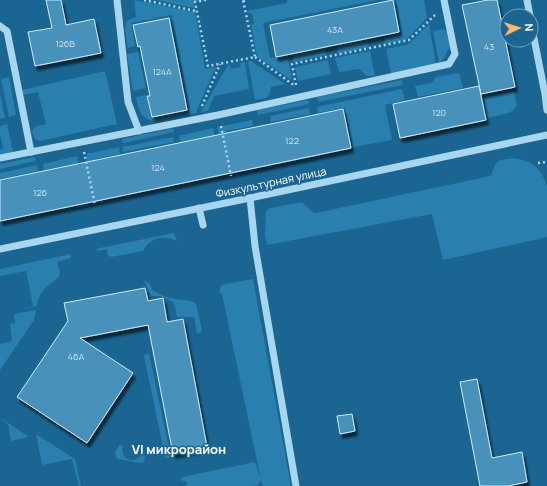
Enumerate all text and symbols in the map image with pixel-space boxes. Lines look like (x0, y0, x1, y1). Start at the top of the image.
north arrow (499, 8, 539, 48)
house number: 43А (327, 23, 343, 36)
text: N (522, 23, 537, 32)
house number: 126В (55, 37, 75, 50)
house number: 43 (484, 40, 494, 53)
house number: 124А (152, 65, 172, 78)
house number: 120 (432, 106, 446, 119)
house number: 122 (285, 134, 299, 147)
house number: 124 (151, 161, 165, 174)
street label: Физкультурная улица (214, 163, 328, 201)
house number: 126 (33, 186, 48, 199)
house number: 46А (68, 350, 85, 363)
district label: VI микрорайон (132, 440, 226, 458)

